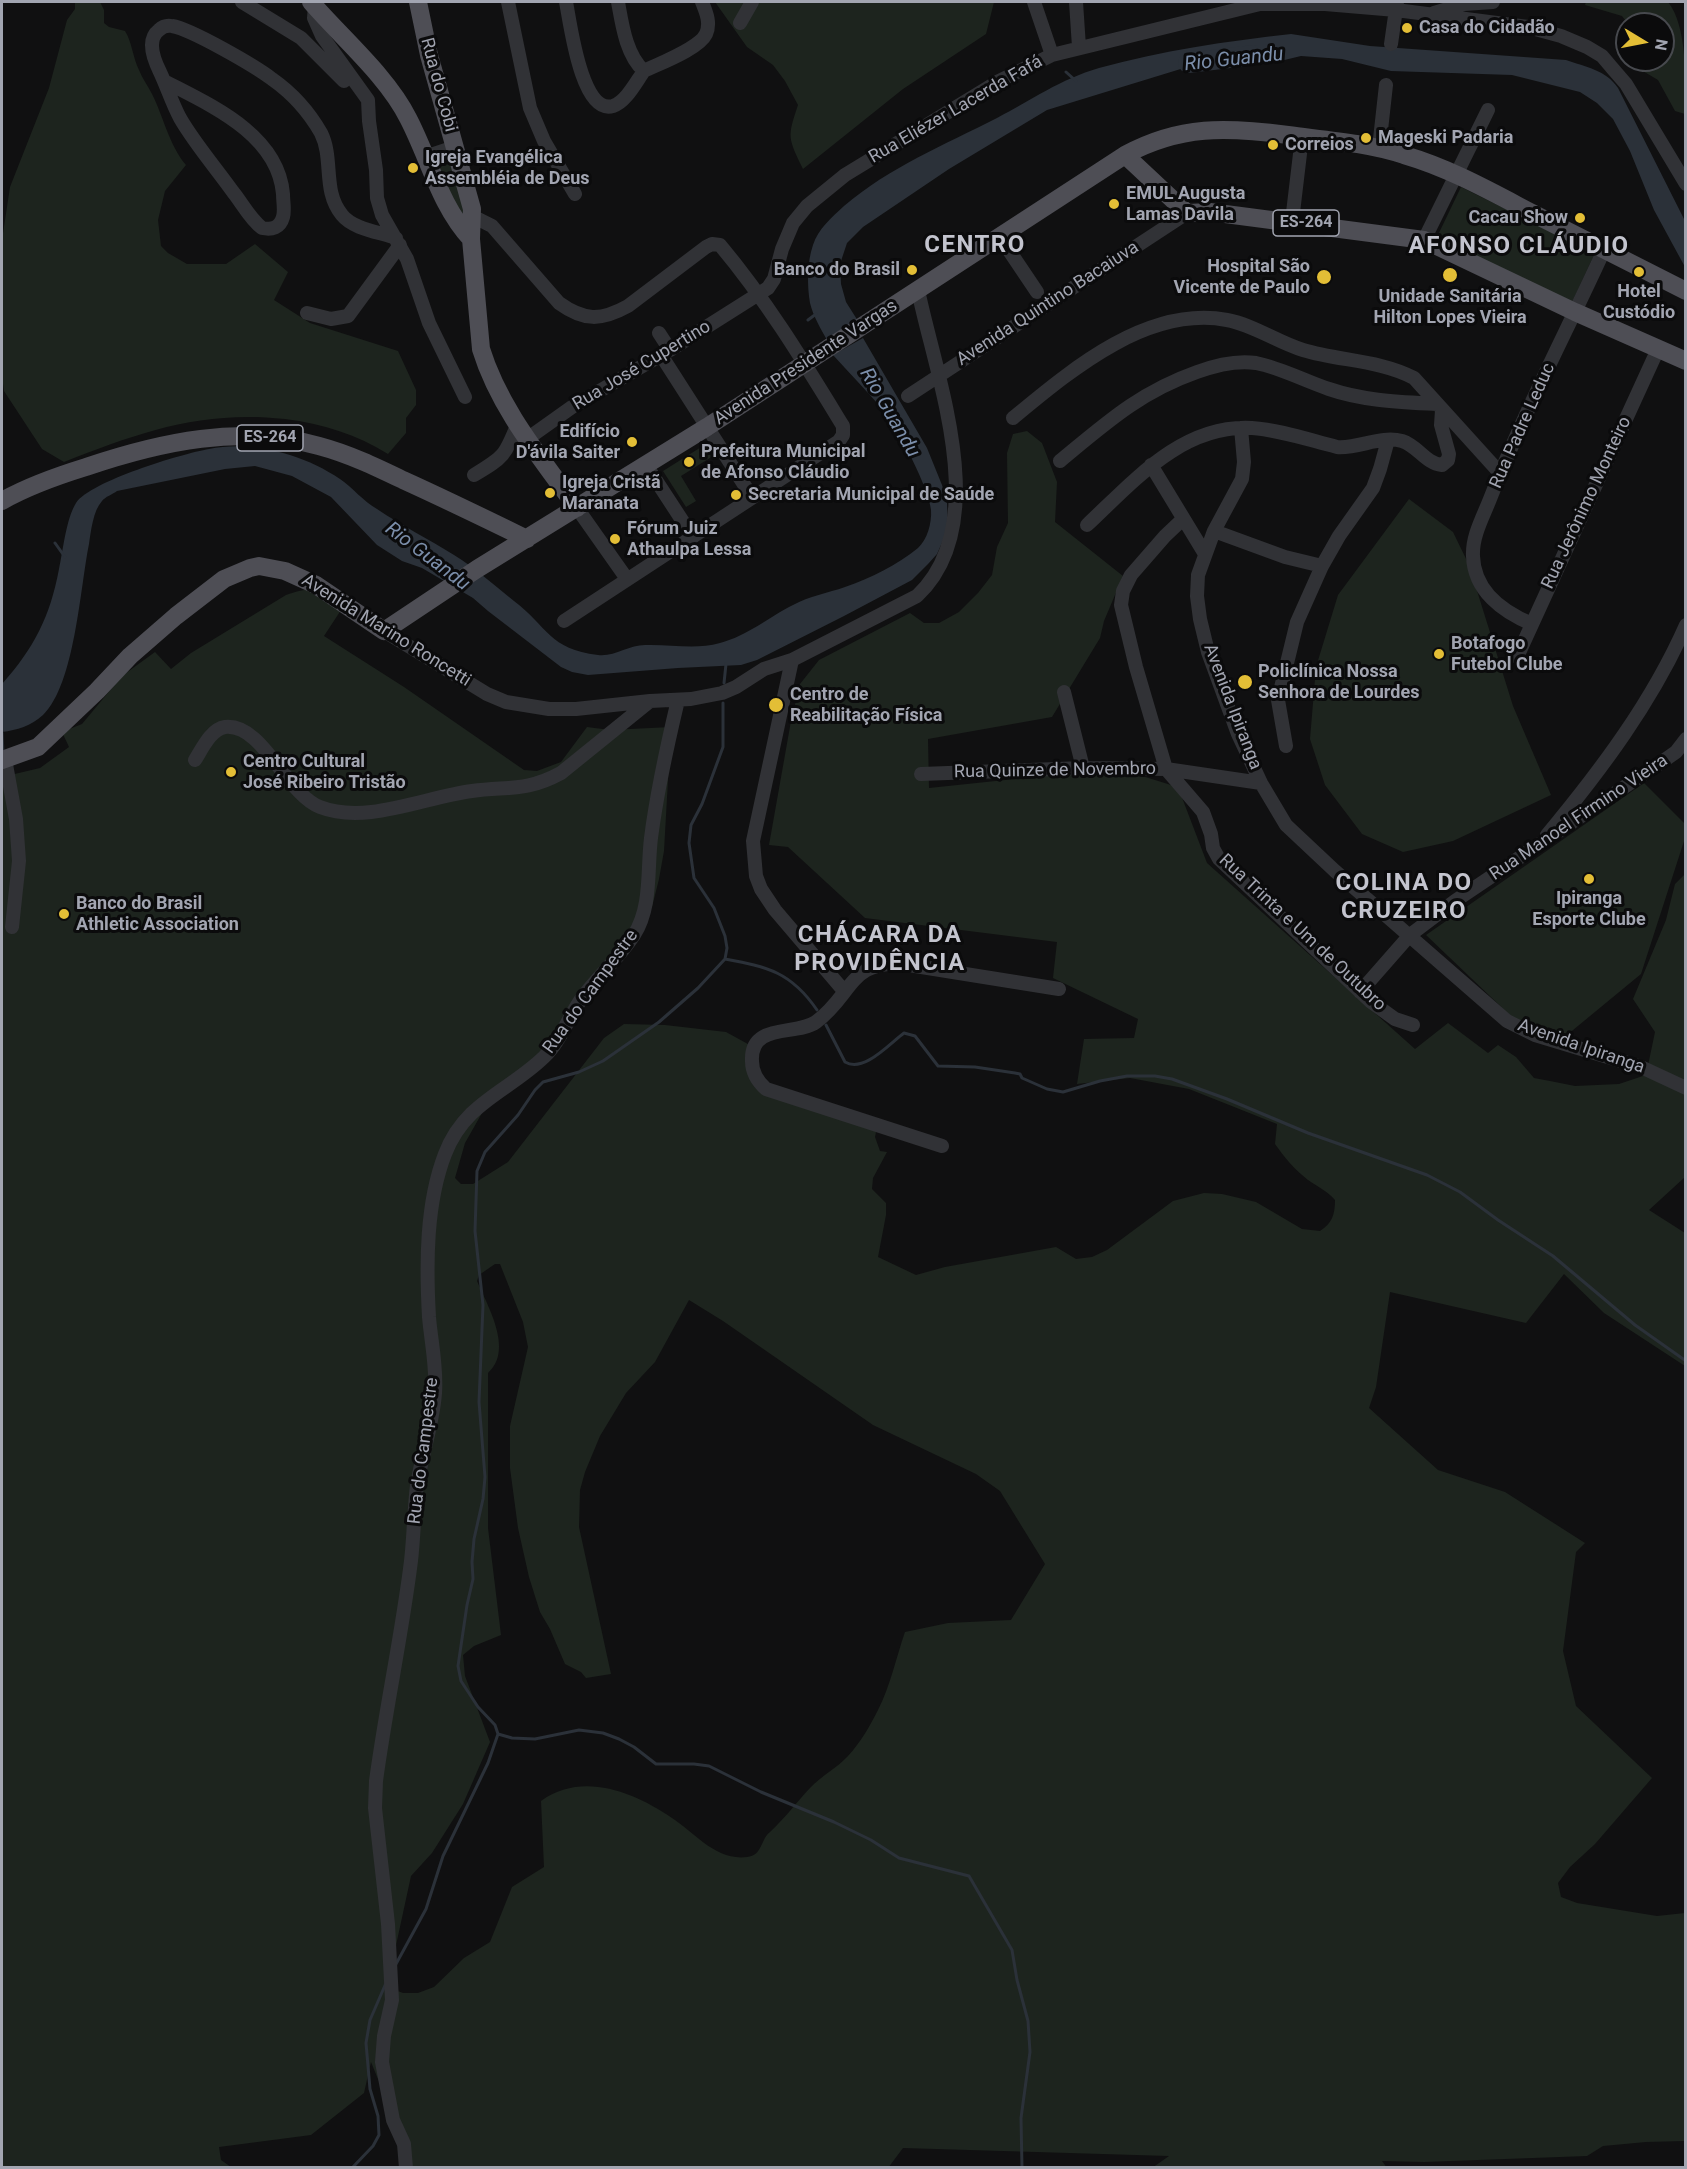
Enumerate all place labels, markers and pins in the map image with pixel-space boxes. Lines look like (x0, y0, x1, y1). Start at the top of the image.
place label: Casa do Cidadão (1419, 17, 1555, 39)
marker: Casa do Cidadão (1400, 21, 1414, 35)
place label: Mageski Padaria (1378, 127, 1513, 149)
marker: Mageski Padaria (1359, 131, 1373, 145)
place label: Correios (1285, 134, 1354, 156)
marker: Correios (1266, 138, 1280, 152)
place label: Igreja Evangélica Assembléia de Deus (425, 147, 589, 190)
marker: Igreja Evangélica Assembléia de Deus (406, 161, 420, 175)
place label: EMUL Augusta Lamas Davila (1126, 183, 1245, 226)
marker: EMUL Augusta Lamas Davila (1107, 197, 1121, 211)
place label: Cacau Show (1468, 207, 1568, 229)
marker: Cacau Show (1573, 211, 1587, 225)
place label: Hospital São Vicente de Paulo (1174, 256, 1310, 298)
place label: Banco do Brasil (774, 259, 900, 281)
marker: Banco do Brasil (905, 263, 919, 277)
marker: Hotel Custódio (1632, 265, 1646, 279)
marker: Unidade Sanitária Hilton Lopes Vieira (1441, 266, 1459, 284)
marker: Hospital São Vicente de Paulo (1315, 268, 1333, 286)
place label: Hotel Custódio (1603, 281, 1675, 324)
place label: Unidade Sanitária Hilton Lopes Vieira (1373, 286, 1527, 328)
place label: Edifício D'ávila Saiter (516, 421, 620, 464)
marker: Edifício D'ávila Saiter (625, 435, 639, 449)
place label: Prefeitura Municipal de Afonso Cláudio (701, 441, 865, 484)
marker: Prefeitura Municipal de Afonso Cláudio (682, 455, 696, 469)
place label: Igreja Cristã Maranata (562, 472, 661, 514)
place label: Secretaria Municipal de Saúde (748, 484, 994, 506)
marker: Igreja Cristã Maranata (543, 486, 557, 500)
marker: Secretaria Municipal de Saúde (729, 488, 743, 502)
place label: Fórum Juiz Athaulpa Lessa (627, 518, 751, 560)
marker: Fórum Juiz Athaulpa Lessa (608, 532, 622, 546)
place label: Botafogo Futebol Clube (1451, 633, 1563, 676)
marker: Botafogo Futebol Clube (1432, 647, 1446, 661)
place label: Policlínica Nossa Senhora de Lourdes (1258, 661, 1419, 704)
marker: Policlínica Nossa Senhora de Lourdes (1236, 673, 1254, 691)
place label: Centro de Reabilitação Física (790, 684, 942, 726)
marker: Centro de Reabilitação Física (767, 696, 785, 714)
place label: Centro Cultural José Ribeiro Tristão (243, 751, 406, 794)
marker: Centro Cultural José Ribeiro Tristão (224, 765, 238, 779)
marker: Ipiranga Esporte Clube (1582, 872, 1596, 886)
place label: Ipiranga Esporte Clube (1532, 888, 1646, 930)
place label: Banco do Brasil Athletic Association (76, 893, 239, 936)
marker: Banco do Brasil Athletic Association (57, 907, 71, 921)

